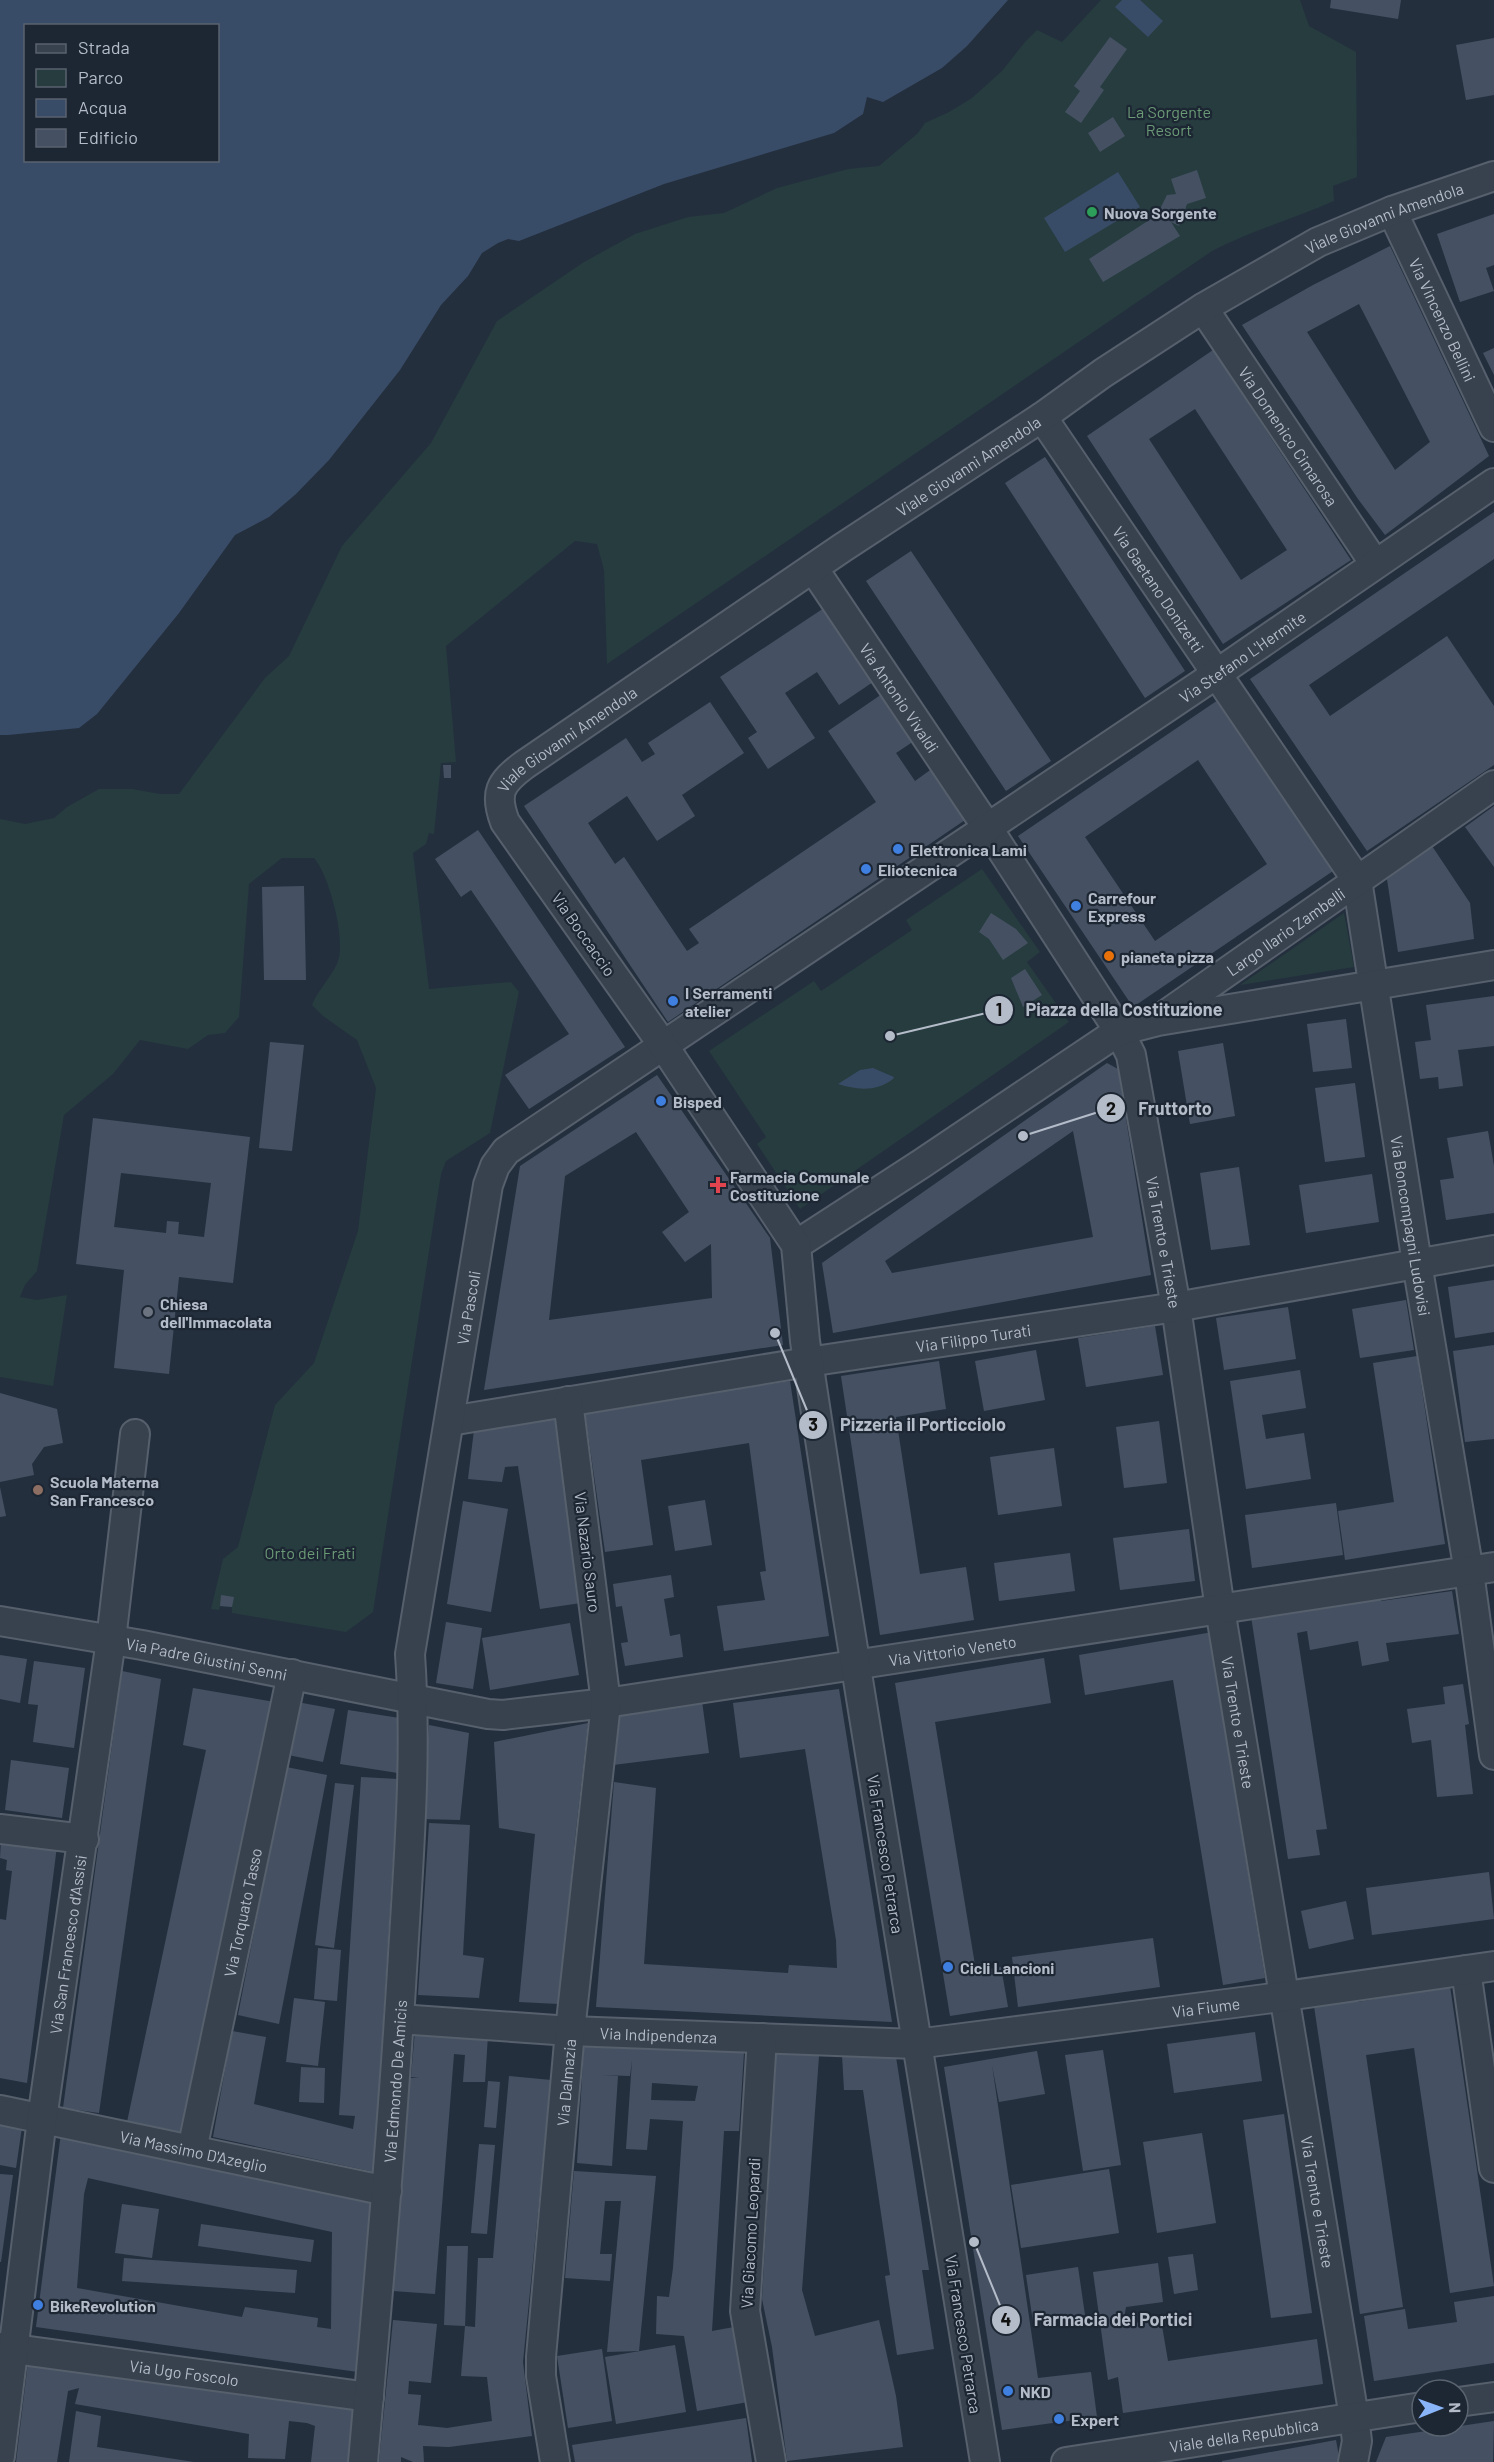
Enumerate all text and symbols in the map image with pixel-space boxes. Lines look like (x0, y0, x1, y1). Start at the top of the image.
legend (24, 24, 219, 162)
text: Strada (78, 36, 130, 58)
text: Parco (78, 66, 123, 88)
text: Acqua (78, 96, 127, 118)
park label: La Sorgente Resort (1127, 102, 1211, 139)
text: Edificio (78, 126, 138, 148)
street label: Viale Giovanni Amendola (1301, 178, 1466, 257)
place label: Nuova Sorgente (1104, 203, 1217, 222)
marker: Nuova Sorgente (1085, 205, 1099, 219)
street label: Via Vincenzo Bellini (1406, 255, 1480, 384)
street label: Via Domenico Cimarosa (1235, 363, 1342, 509)
street label: Viale Giovanni Amendola (892, 411, 1044, 520)
street label: Via Gaetano Donizetti (1109, 522, 1209, 656)
street label: Via Stefano L'Hermite (1175, 606, 1309, 706)
street label: Via Antonio Vivaldi (856, 639, 944, 756)
street label: Viale Giovanni Amendola (492, 682, 640, 795)
place label: Elettronica Lami (910, 840, 1027, 859)
marker: Elettronica Lami (891, 842, 905, 856)
place label: Eliotecnica (878, 860, 957, 879)
marker: Eliotecnica (859, 862, 873, 876)
street label: Largo Ilario Zambelli (1222, 883, 1348, 979)
street label: Via Boccaccio (548, 888, 620, 980)
place label: Carrefour Express (1088, 888, 1156, 925)
marker: Carrefour Express (1069, 899, 1083, 913)
place label: pianeta pizza (1121, 947, 1214, 966)
marker: pianeta pizza (1102, 949, 1116, 963)
place label: I Serramenti atelier (685, 983, 772, 1020)
callout: Piazza della Costituzione (984, 992, 1235, 1028)
marker: I Serramenti atelier (666, 994, 680, 1008)
text: 1 (996, 998, 1002, 1020)
text: Piazza della Costituzione (1026, 998, 1223, 1020)
callout: Fruttorto (1096, 1090, 1224, 1126)
place label: Bisped (673, 1092, 722, 1111)
marker: Bisped (654, 1094, 668, 1108)
text: 2 (1106, 1097, 1116, 1119)
text: Fruttorto (1138, 1097, 1212, 1119)
street label: Via Boncompagni Ludovisi (1388, 1134, 1435, 1317)
place label: Farmacia Comunale Costituzione (730, 1167, 870, 1204)
street label: Via Trento e Trieste (1143, 1175, 1186, 1310)
marker: Farmacia Comunale Costituzione (711, 1178, 725, 1192)
street label: Via Pascoli (452, 1269, 483, 1346)
place label: Chiesa dell'Immacolata (160, 1294, 272, 1331)
marker: Chiesa dell'Immacolata (141, 1305, 155, 1319)
street label: Via Filippo Turati (914, 1319, 1032, 1355)
callout: Pizzeria il Porticciolo (798, 1407, 1018, 1443)
text: 3 (808, 1413, 818, 1435)
text: Pizzeria il Porticciolo (840, 1413, 1006, 1435)
place label: Scuola Materna San Francesco (50, 1472, 159, 1509)
marker: Scuola Materna San Francesco (31, 1483, 45, 1497)
street label: Via Nazario Sauro (571, 1491, 605, 1613)
park label: Orto dei Frati (265, 1543, 355, 1562)
street label: Via Vittorio Veneto (887, 1631, 1018, 1669)
street label: Via Padre Giustini Senni (125, 1633, 289, 1683)
street label: Via Trento e Trieste (1218, 1655, 1259, 1790)
street label: Via Francesco Petrarca (864, 1773, 908, 1935)
street label: Via Torquato Tasso (219, 1846, 265, 1978)
street label: Via San Francesco d'Assisi (45, 1854, 89, 2035)
place label: Cicli Lancioni (960, 1958, 1054, 1977)
marker: Cicli Lancioni (941, 1960, 955, 1974)
street label: Via Fiume (1171, 1993, 1241, 2020)
street label: Via Edmondo De Amicis (379, 1999, 410, 2163)
street label: Via Indipendenza (599, 2023, 718, 2046)
street label: Via Dalmazia (552, 2038, 579, 2127)
street label: Via Massimo D'Azeglio (118, 2126, 269, 2175)
street label: Via Trento e Trieste (1298, 2134, 1339, 2269)
street label: Via Giacomo Leopardi (737, 2157, 763, 2309)
street label: Via Francesco Petrarca (942, 2253, 986, 2415)
place label: BikeRevolution (50, 2296, 156, 2315)
marker: BikeRevolution (31, 2298, 45, 2312)
callout: Farmacia dei Portici (991, 2302, 1204, 2338)
text: 4 (1001, 2308, 1012, 2330)
text: Farmacia dei Portici (1034, 2308, 1192, 2330)
street label: Via Ugo Foscolo (128, 2355, 240, 2389)
north arrow (1410, 2378, 1470, 2438)
place label: NKD (1020, 2382, 1051, 2401)
marker: NKD (1001, 2384, 1015, 2398)
text: N (1446, 2402, 1465, 2413)
place label: Expert (1071, 2410, 1119, 2429)
marker: Expert (1052, 2412, 1066, 2426)
street label: Viale della Repubblica (1168, 2414, 1320, 2455)

